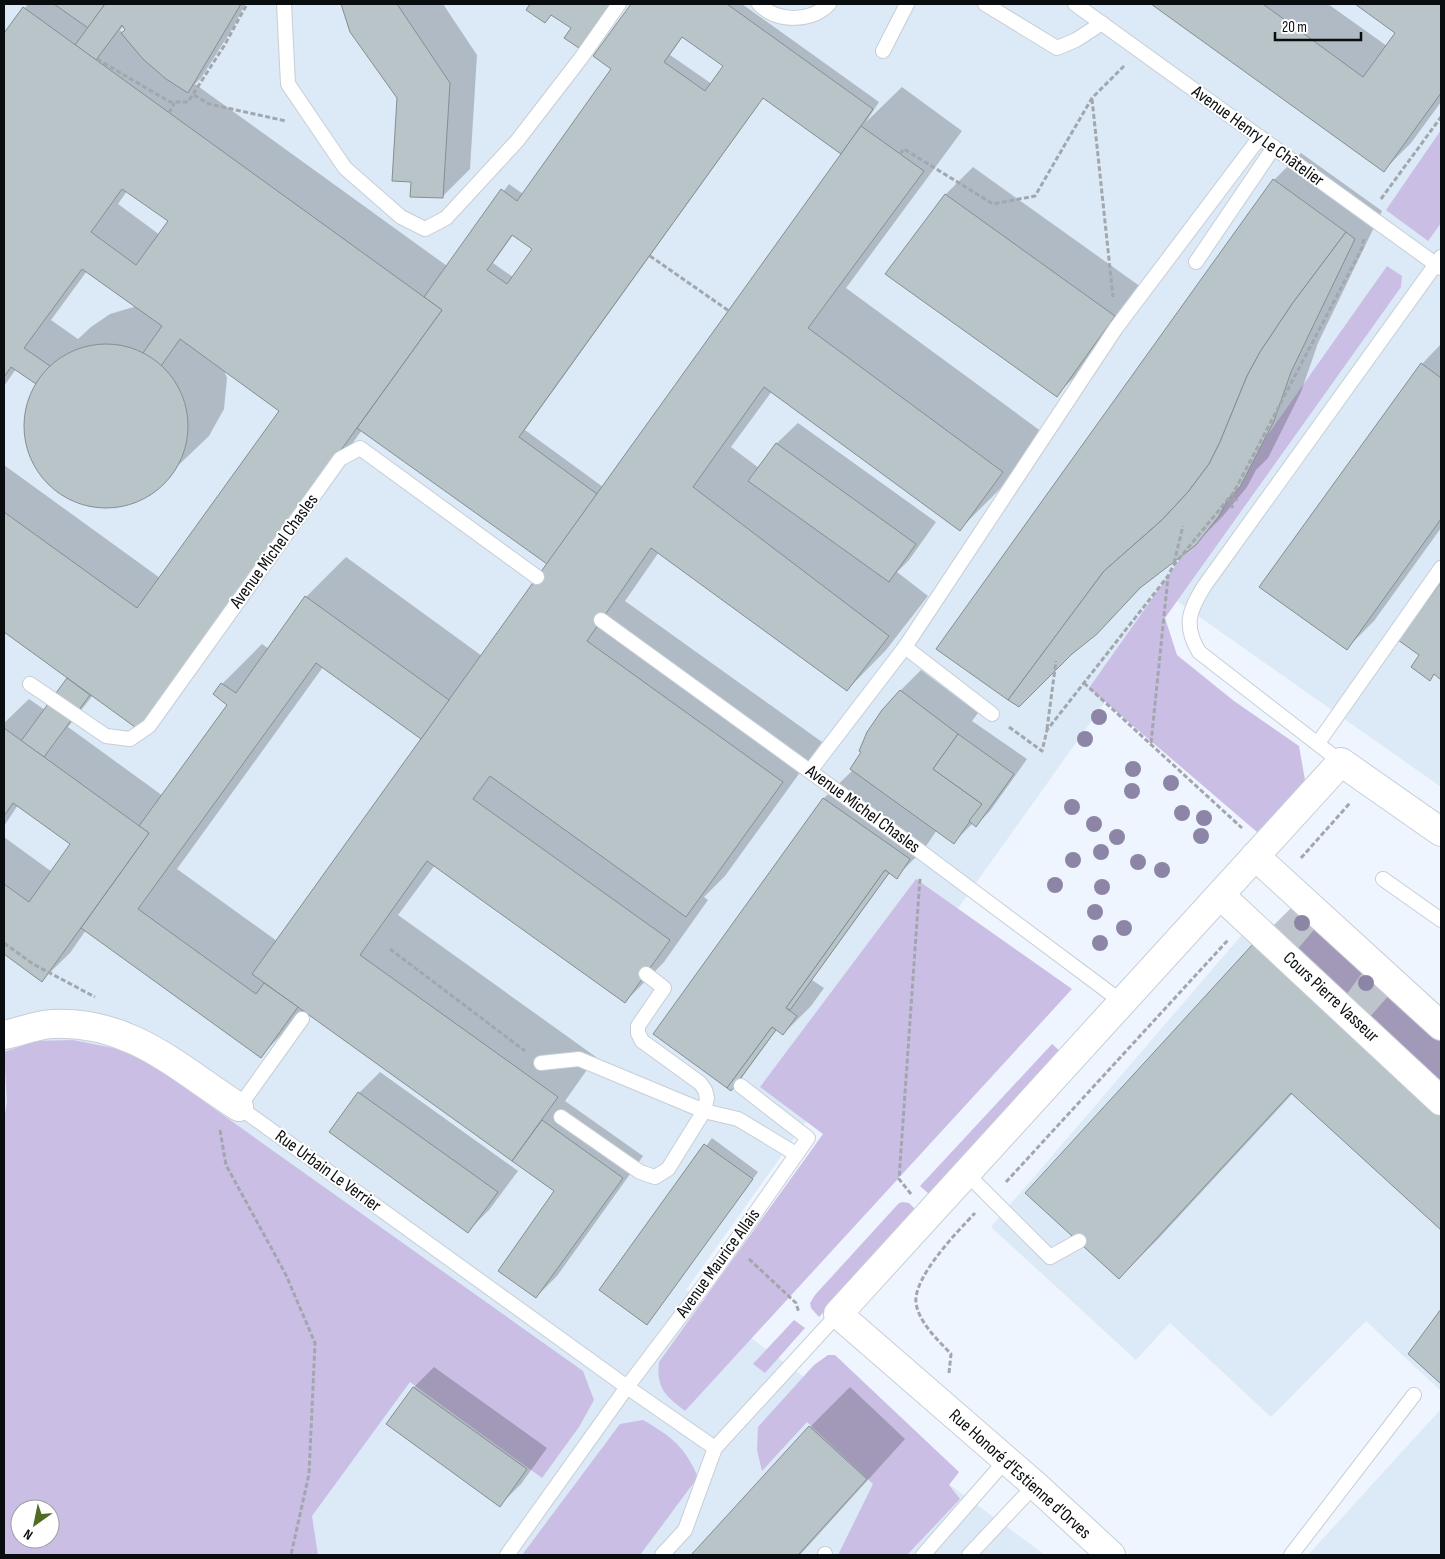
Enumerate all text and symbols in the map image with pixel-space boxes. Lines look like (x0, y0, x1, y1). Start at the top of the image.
scale bar (1275, 10, 1361, 42)
text: 20 m (1282, 18, 1307, 37)
street label: Avenue Henry Le Châtelier (1187, 80, 1328, 191)
street label: Avenue Michel Chasles (225, 490, 323, 613)
street label: Avenue Michel Chasles (801, 760, 924, 858)
street label: Cours Pierre Vasseur (1279, 947, 1383, 1047)
street label: Rue Urbain Le Verrier (271, 1126, 385, 1216)
street label: Avenue Maurice Allais (671, 1205, 764, 1322)
street label: Rue Honoré d'Estienne d'Orves (945, 1405, 1095, 1543)
north arrow (10, 1499, 60, 1549)
text: N (20, 1525, 36, 1544)

